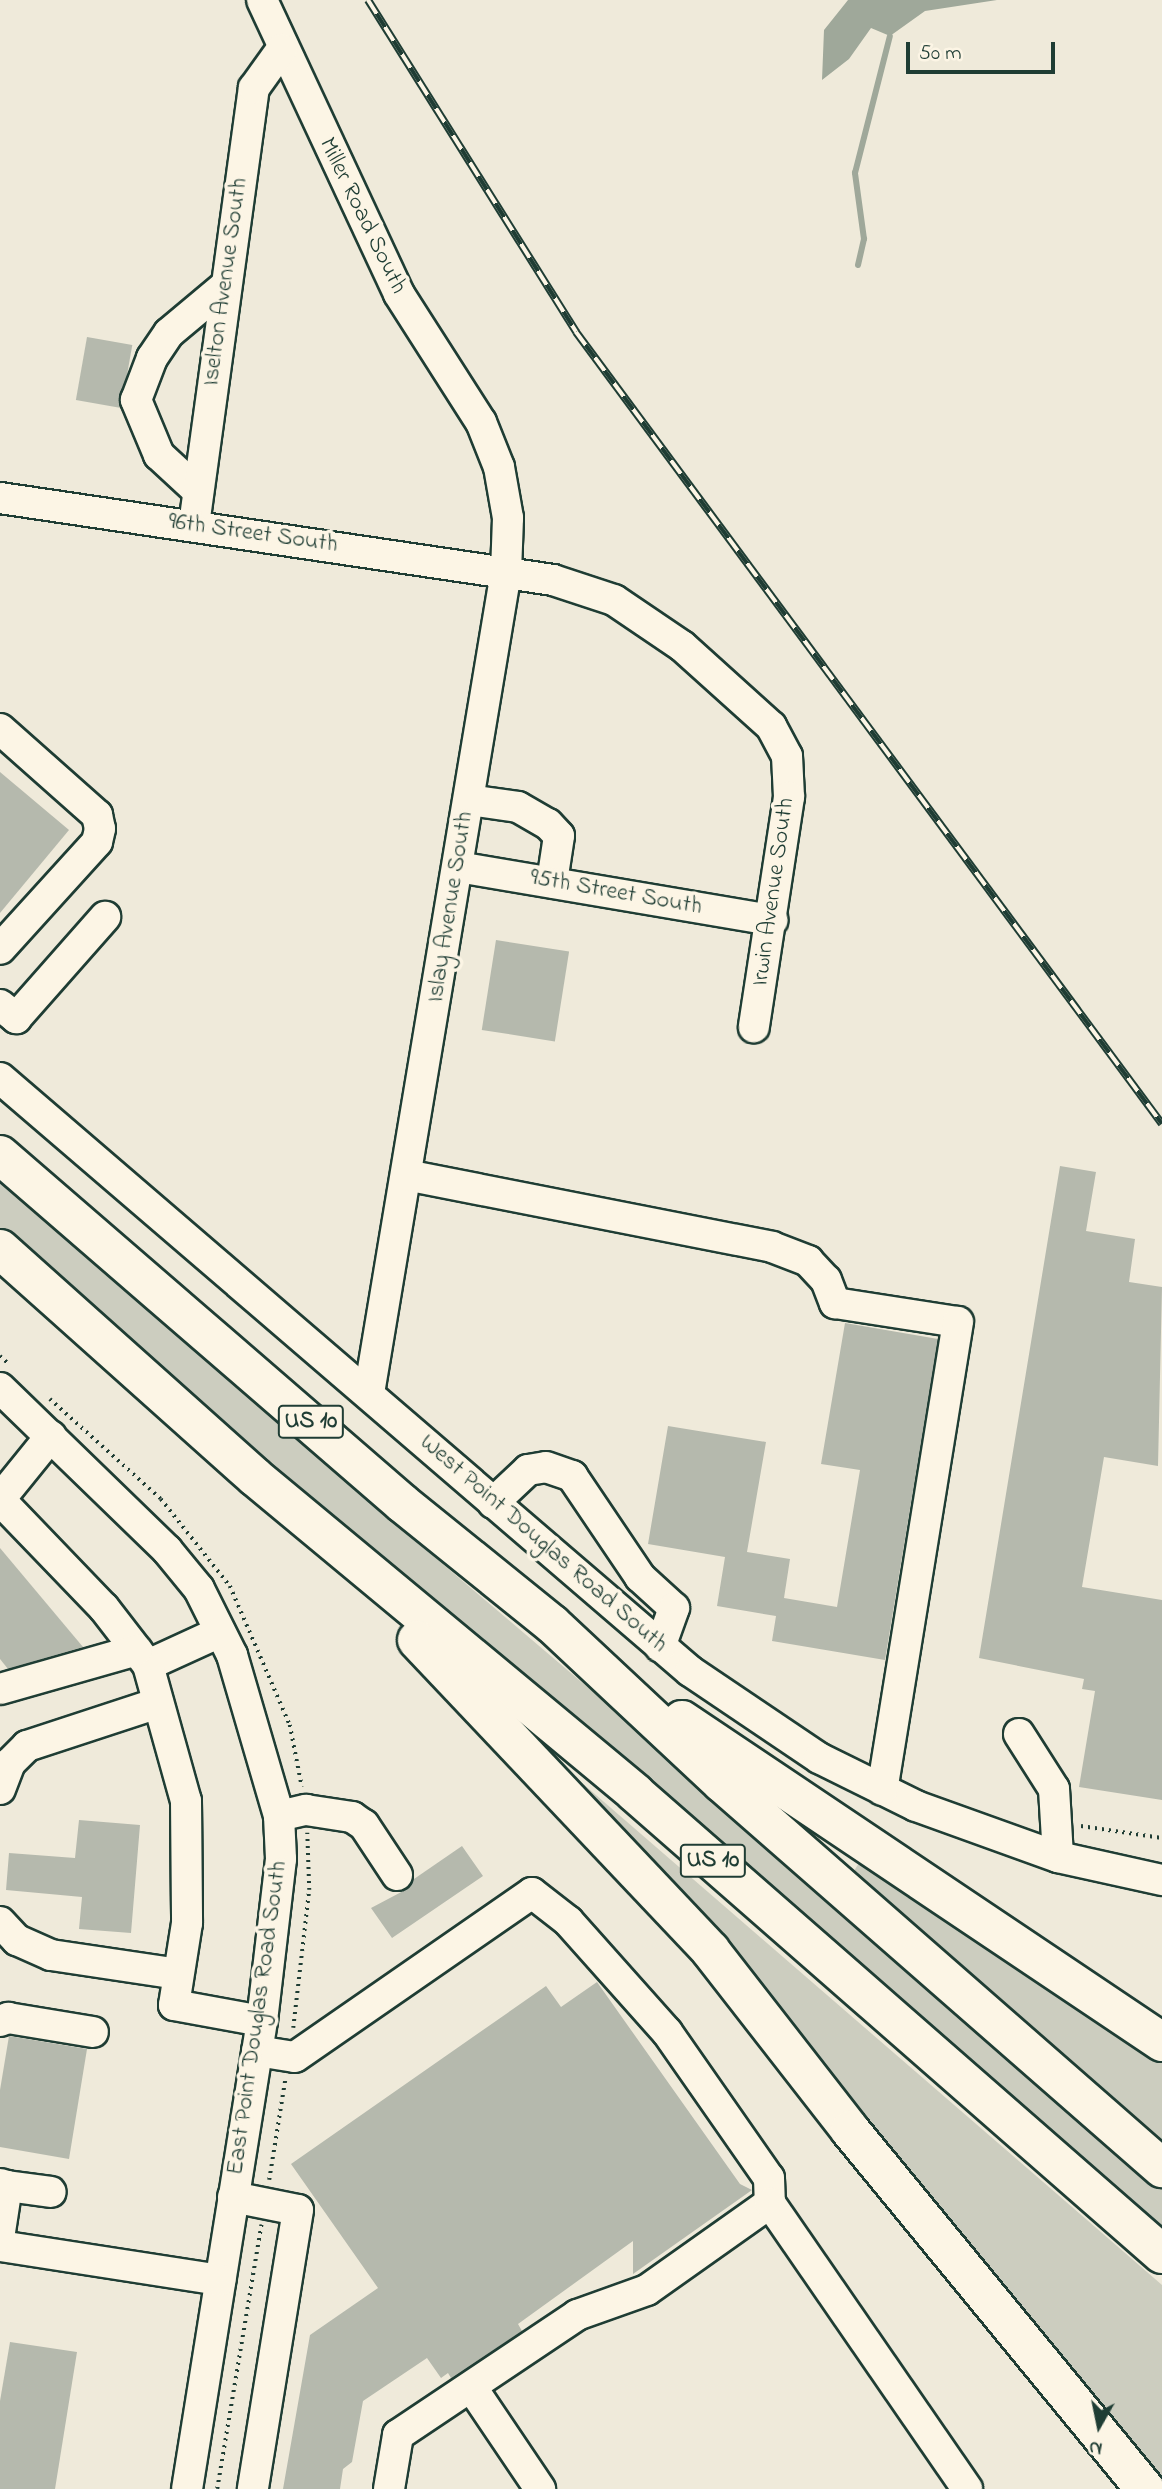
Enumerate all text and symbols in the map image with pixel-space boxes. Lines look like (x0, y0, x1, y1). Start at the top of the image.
scale bar (910, 28, 1059, 72)
text: 50 m (919, 39, 962, 69)
street label: Miller Road South (312, 133, 412, 299)
street label: Iselton Avenue South (197, 176, 255, 388)
street label: 96th Street South (166, 508, 340, 560)
street label: Irwin Avenue South (747, 796, 801, 988)
street label: Islay Avenue South (422, 809, 480, 1005)
street label: 95th Street South (528, 864, 704, 922)
road number: US 10 (278, 1402, 344, 1442)
street label: West Point Douglas Road South (413, 1429, 673, 1659)
road number: US 10 (680, 1842, 746, 1880)
street label: East Point Douglas Road South (222, 1859, 294, 2177)
north arrow (1064, 2391, 1134, 2461)
text: N (1087, 2433, 1104, 2462)

